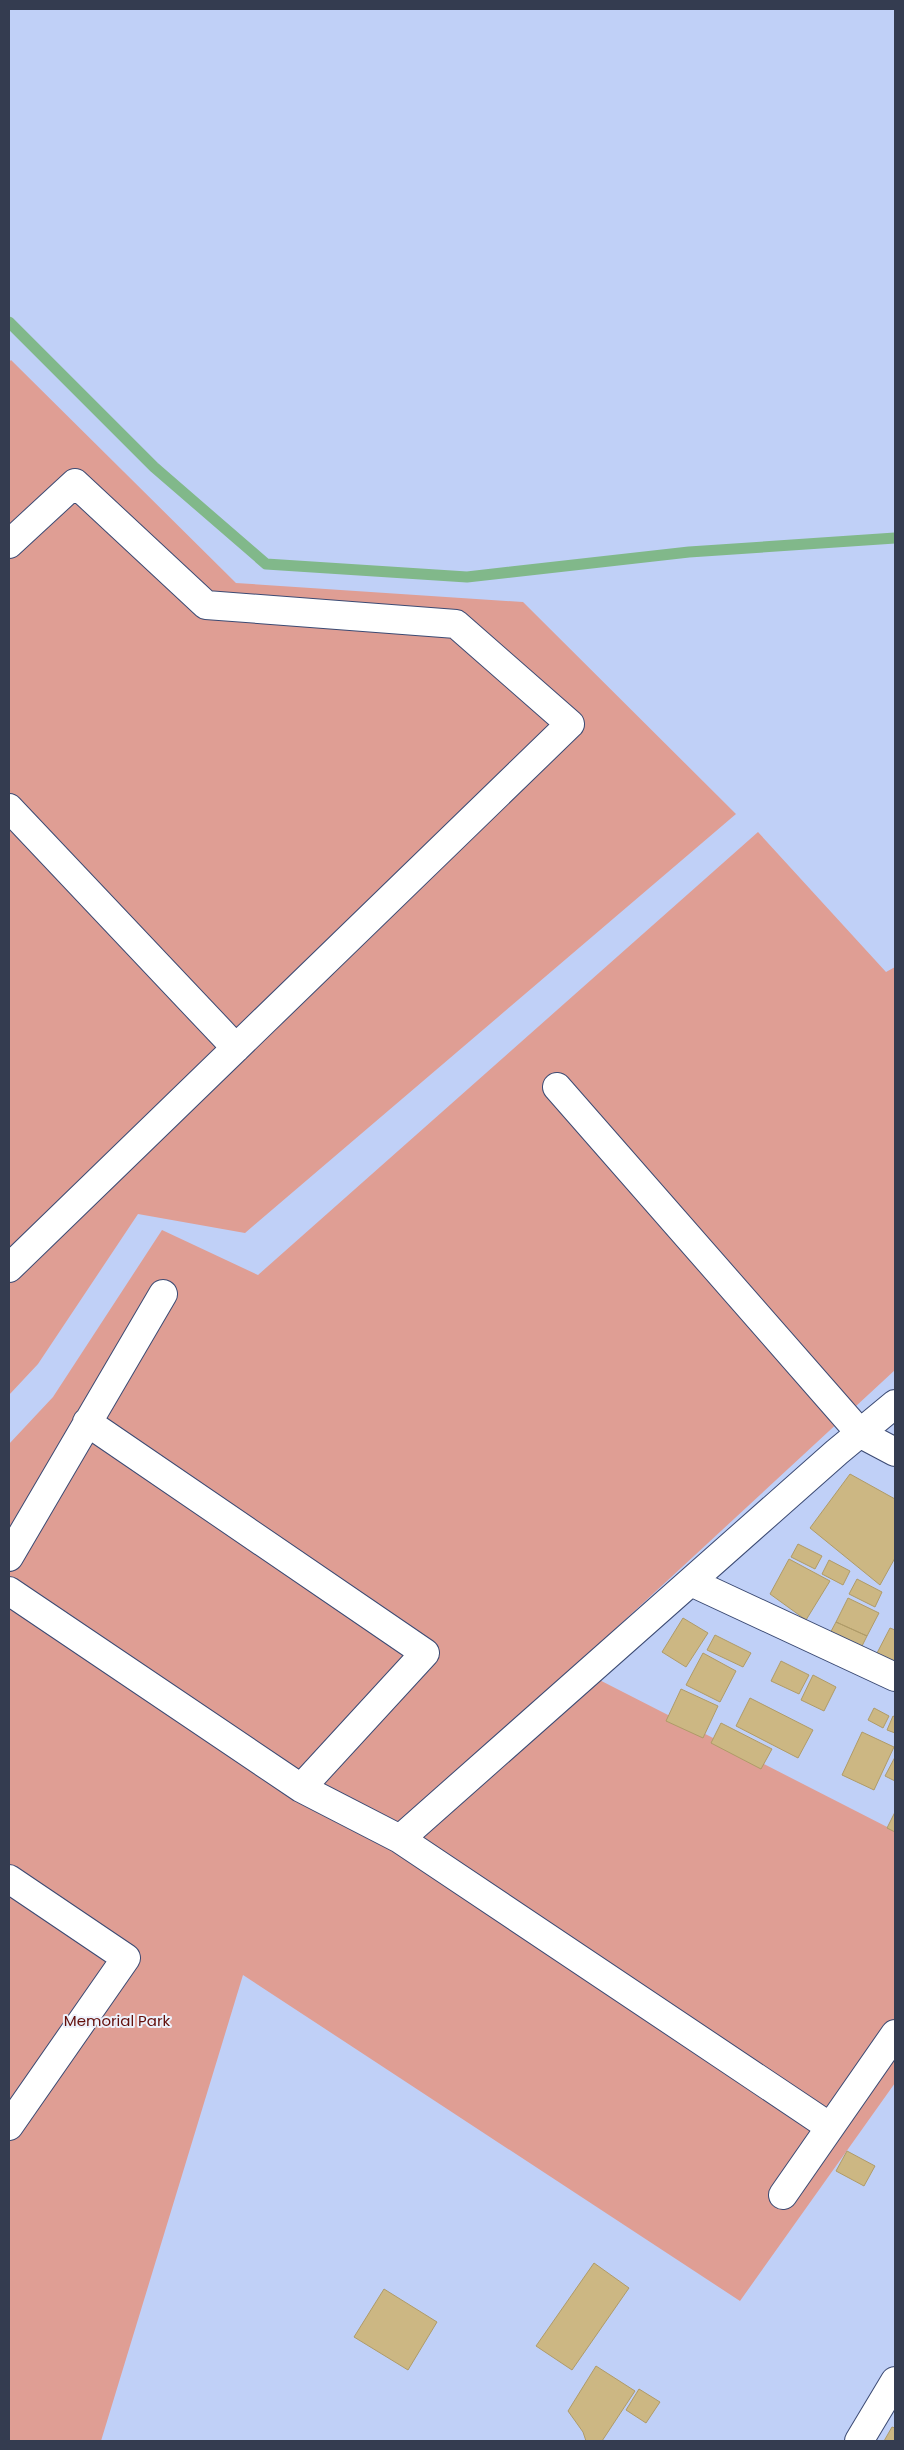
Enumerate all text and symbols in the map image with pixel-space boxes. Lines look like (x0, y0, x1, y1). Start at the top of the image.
park label: Memorial Park (64, 2010, 171, 2031)

